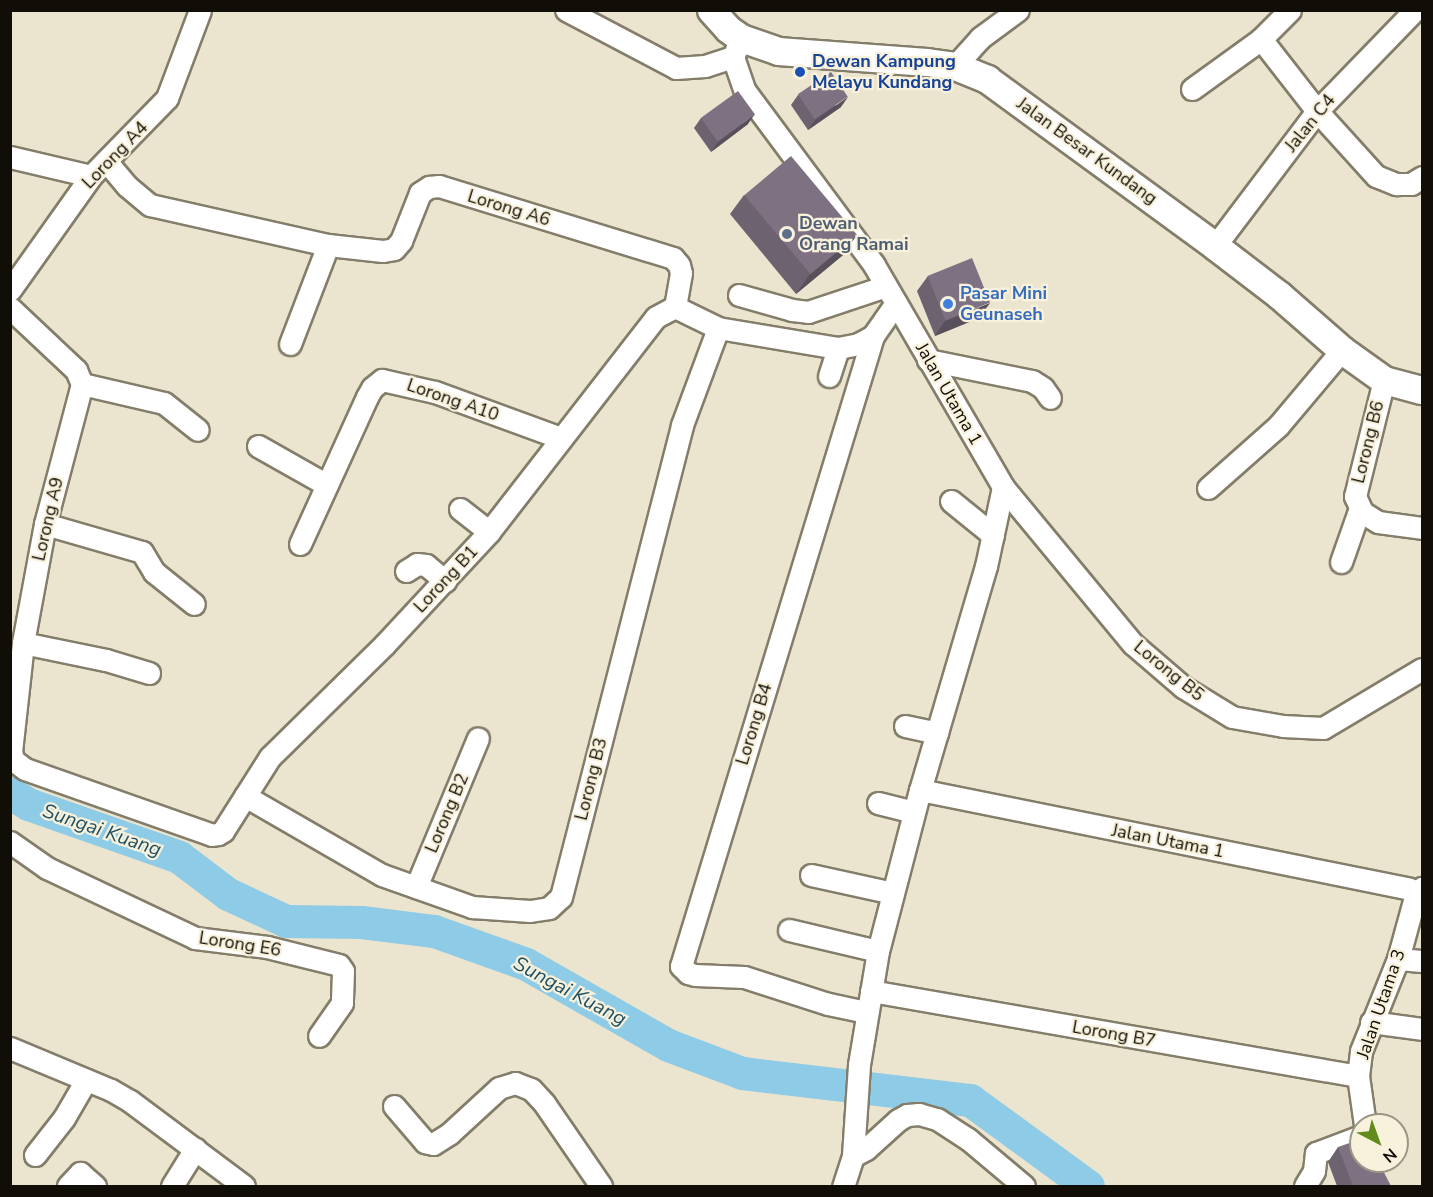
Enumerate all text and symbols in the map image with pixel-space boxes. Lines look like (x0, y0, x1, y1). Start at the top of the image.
place label: Dewan Kampung Melayu Kundang (812, 51, 956, 94)
marker: Dewan Kampung Melayu Kundang (793, 65, 807, 79)
street label: Jalan C4 (1280, 90, 1340, 156)
street label: Jalan Besar Kundang (1013, 93, 1161, 209)
street label: Lorong A4 (78, 117, 152, 193)
street label: Lorong A6 (465, 185, 553, 231)
place label: Dewan Orang Ramai (799, 213, 909, 256)
marker: Dewan Orang Ramai (780, 227, 794, 241)
place label: Pasar Mini Geunaseh (960, 283, 1047, 326)
marker: Pasar Mini Geunaseh (941, 297, 955, 311)
street label: Jalan Utama 1 (911, 339, 987, 449)
street label: Lorong A10 (404, 374, 502, 426)
street label: Lorong B6 (1347, 398, 1389, 486)
street label: Lorong A9 (28, 475, 68, 563)
street label: Lorong B1 (409, 541, 483, 617)
street label: Lorong B5 (1129, 636, 1209, 706)
street label: Lorong B4 (731, 680, 777, 768)
street label: Lorong B3 (570, 735, 612, 823)
street label: Lorong B2 (421, 770, 473, 856)
water label: Sungai Kuang (39, 798, 165, 862)
street label: Jalan Utama 1 (1110, 819, 1226, 863)
street label: Lorong E6 (197, 927, 283, 961)
street label: Jalan Utama 3 (1352, 946, 1410, 1062)
water label: Sungai Kuang (510, 951, 630, 1031)
street label: Lorong B7 (1071, 1016, 1157, 1052)
north arrow (1349, 1113, 1409, 1173)
text: N (1378, 1143, 1401, 1167)

